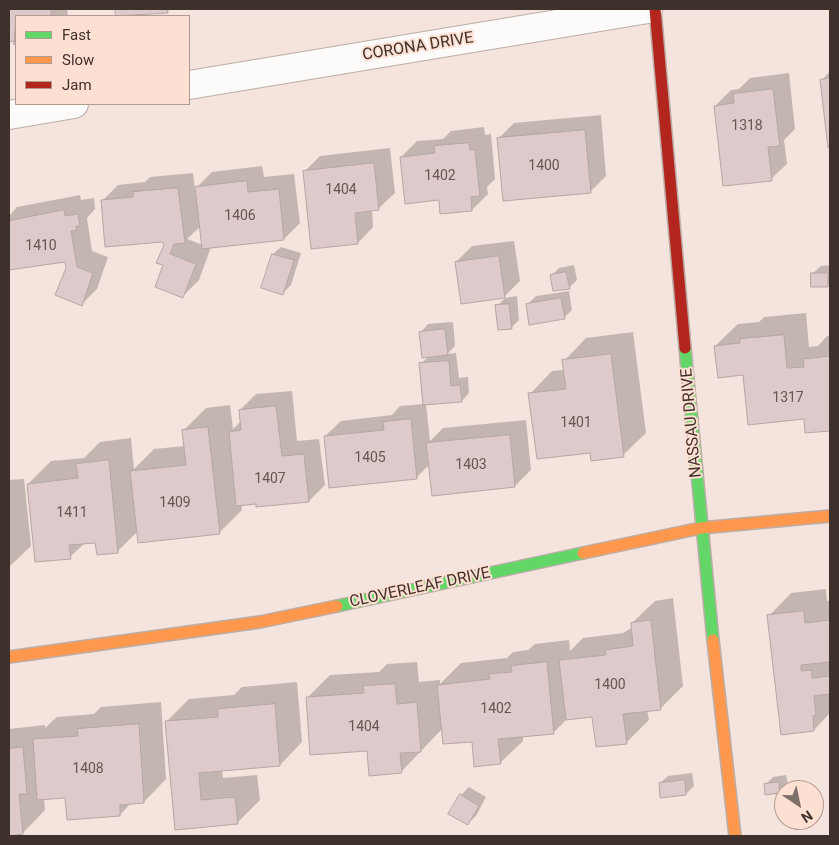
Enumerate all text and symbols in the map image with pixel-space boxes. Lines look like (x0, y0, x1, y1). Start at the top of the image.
legend (15, 15, 190, 105)
text: Fast (62, 26, 91, 44)
street label: CORONA DRIVE (361, 29, 475, 65)
text: Slow (62, 51, 94, 69)
text: Jam (62, 76, 92, 94)
house number: 1318 (731, 118, 763, 134)
house number: 1400 (528, 158, 560, 174)
house number: 1402 (424, 168, 456, 184)
house number: 1404 (325, 182, 357, 198)
house number: 1406 (224, 208, 256, 224)
house number: 1410 (25, 238, 57, 254)
street label: NASSAU DRIVE (678, 368, 706, 478)
house number: 1317 (772, 390, 804, 406)
house number: 1401 (560, 415, 592, 431)
house number: 1405 (354, 450, 386, 466)
house number: 1403 (455, 457, 487, 473)
house number: 1407 (254, 471, 286, 487)
house number: 1409 (159, 495, 191, 511)
house number: 1411 (56, 505, 88, 521)
street label: CLOVERLEAF DRIVE (348, 564, 492, 612)
house number: 1400 (594, 677, 626, 693)
house number: 1402 (480, 701, 512, 717)
house number: 1404 (348, 719, 380, 735)
house number: 1408 (72, 761, 104, 777)
north arrow (774, 780, 824, 830)
text: N (798, 807, 815, 826)

